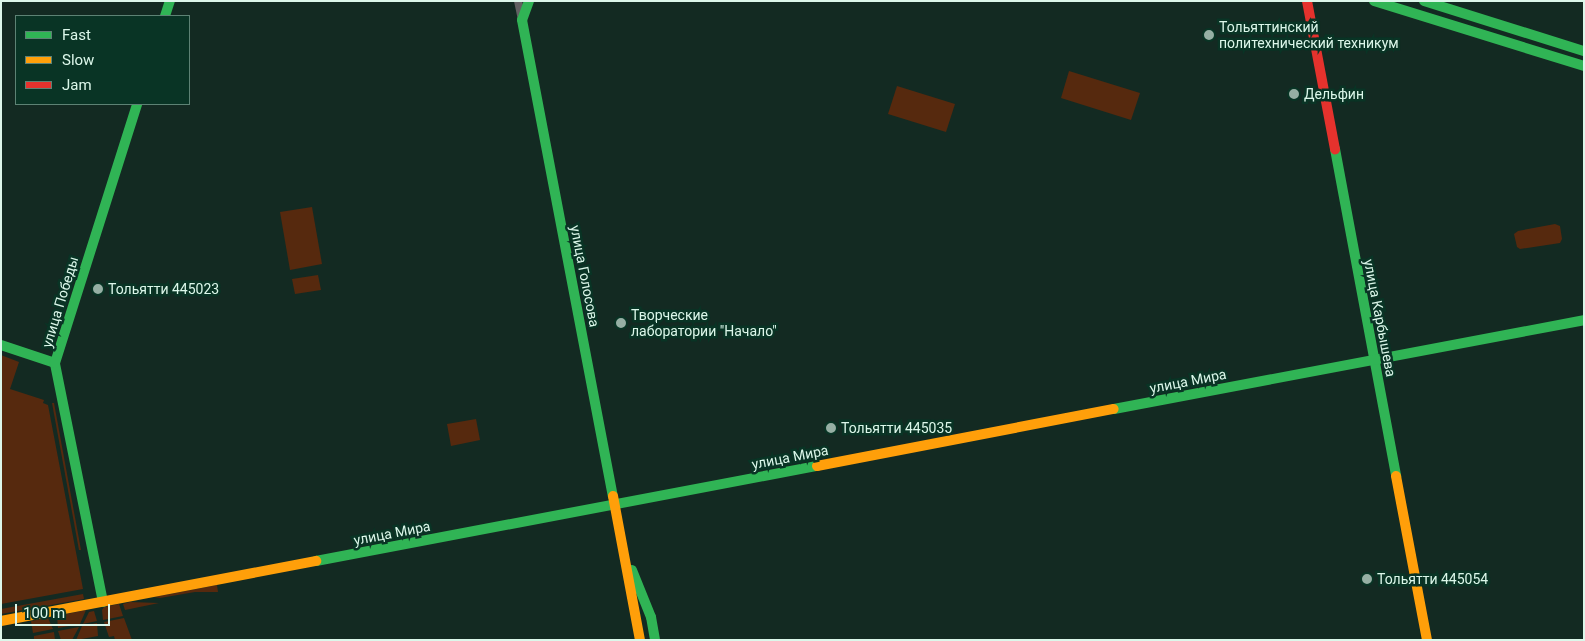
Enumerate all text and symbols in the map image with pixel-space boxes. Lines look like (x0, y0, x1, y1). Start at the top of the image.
legend (15, 15, 190, 105)
place label: Тольяттинский политехнический техникум (1219, 19, 1399, 52)
text: Fast (62, 26, 91, 44)
marker: Тольяттинский политехнический техникум (1203, 29, 1215, 41)
text: Slow (62, 51, 94, 69)
text: Jam (62, 76, 92, 94)
place label: Дельфин (1304, 86, 1364, 102)
marker: Дельфин (1288, 88, 1300, 100)
street label: улица Голосова (567, 224, 603, 328)
street label: улица Победы (38, 254, 82, 350)
street label: улица Карбышева (1360, 258, 1400, 378)
place label: Тольятти 445023 (108, 281, 219, 297)
marker: Тольятти 445023 (92, 283, 104, 295)
place label: Творческие лаборатории "Начало" (631, 307, 777, 340)
marker: Творческие лаборатории "Начало" (615, 317, 627, 329)
street label: улица Мира (1148, 365, 1228, 397)
place label: Тольятти 445035 (841, 420, 952, 436)
marker: Тольятти 445035 (825, 422, 837, 434)
street label: улица Мира (750, 441, 830, 473)
street label: улица Мира (352, 517, 432, 549)
place label: Тольятти 445054 (1377, 571, 1488, 587)
marker: Тольятти 445054 (1361, 573, 1373, 585)
scale bar (18, 594, 112, 626)
text: 100 m (23, 604, 65, 622)

